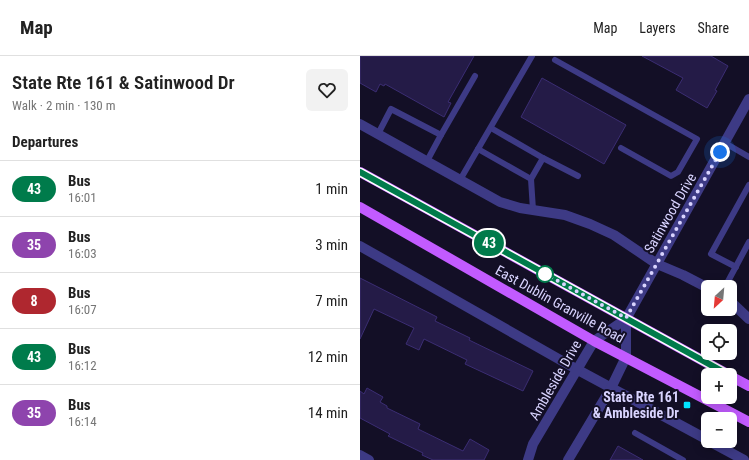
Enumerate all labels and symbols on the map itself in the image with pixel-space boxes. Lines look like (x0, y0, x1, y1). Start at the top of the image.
your location (710, 142, 730, 162)
street label: Satinwood Drive (641, 170, 699, 256)
line badge: 43 (471, 230, 507, 256)
street label: East Dublin Granville Road (493, 262, 627, 346)
unlabelled marker (536, 265, 554, 283)
north arrow (701, 280, 737, 316)
street label: Ambleside Drive (526, 337, 585, 423)
place label: State Rte 161 & Ambleside Dr (593, 389, 679, 421)
marker: State Rte 161 & Ambleside Dr (682, 400, 692, 410)

